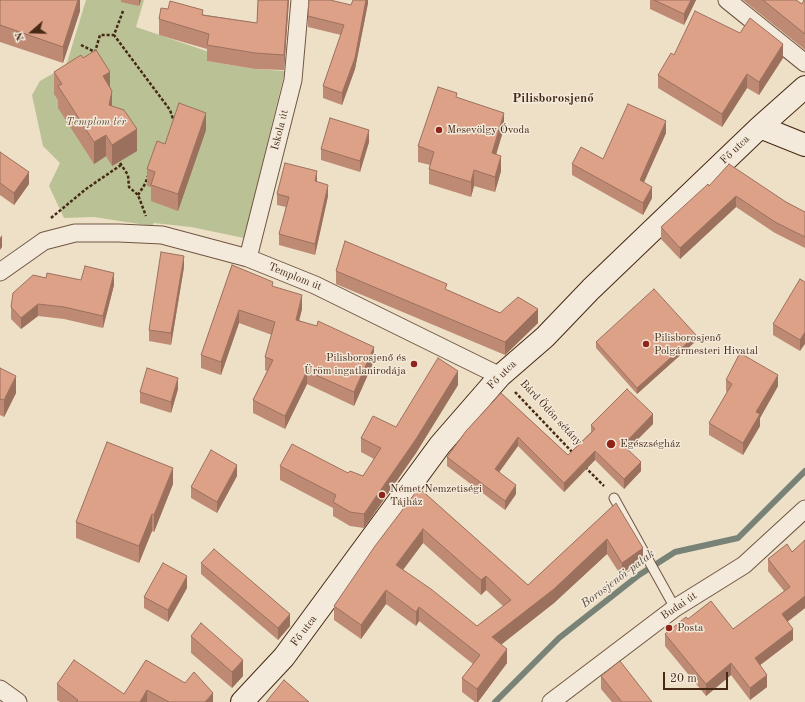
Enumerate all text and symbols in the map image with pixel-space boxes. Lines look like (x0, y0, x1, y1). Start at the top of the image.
north arrow (12, 12, 52, 52)
text: N (14, 30, 27, 42)
district label: Pilisborosjenő (512, 91, 594, 107)
street label: Iskola út (269, 108, 291, 152)
park label: Templom tér (66, 115, 126, 129)
place label: Mesevölgy Óvoda (447, 123, 530, 137)
marker: Mesevölgy Óvoda (434, 125, 444, 135)
street label: Fő utca (717, 133, 753, 167)
street label: Templom út (266, 260, 324, 294)
place label: Pilisborosjenő Polgármesteri Hivatal (654, 331, 758, 357)
marker: Pilisborosjenő Polgármesteri Hivatal (641, 339, 651, 349)
place label: Pilisborosjenő és Üröm ingatlanirodája (304, 351, 406, 377)
street label: Fő utca (485, 358, 519, 392)
marker: Pilisborosjenő és Üröm ingatlanirodája (409, 359, 419, 369)
street label: Bárd Ödön sétány (517, 377, 585, 449)
place label: Egészségház (620, 437, 680, 451)
marker: Egészségház (605, 438, 617, 450)
place label: Német Nemzetiségi Tájház (390, 482, 482, 508)
marker: Német Nemzetiségi Tájház (377, 490, 387, 500)
water label: Borosjenői-patak (578, 547, 658, 611)
street label: Budai út (659, 589, 699, 623)
street label: Fő utca (288, 613, 320, 649)
place label: Posta (677, 621, 703, 635)
marker: Posta (664, 623, 674, 633)
scale bar (665, 664, 730, 690)
text: 20 m (670, 673, 697, 685)

